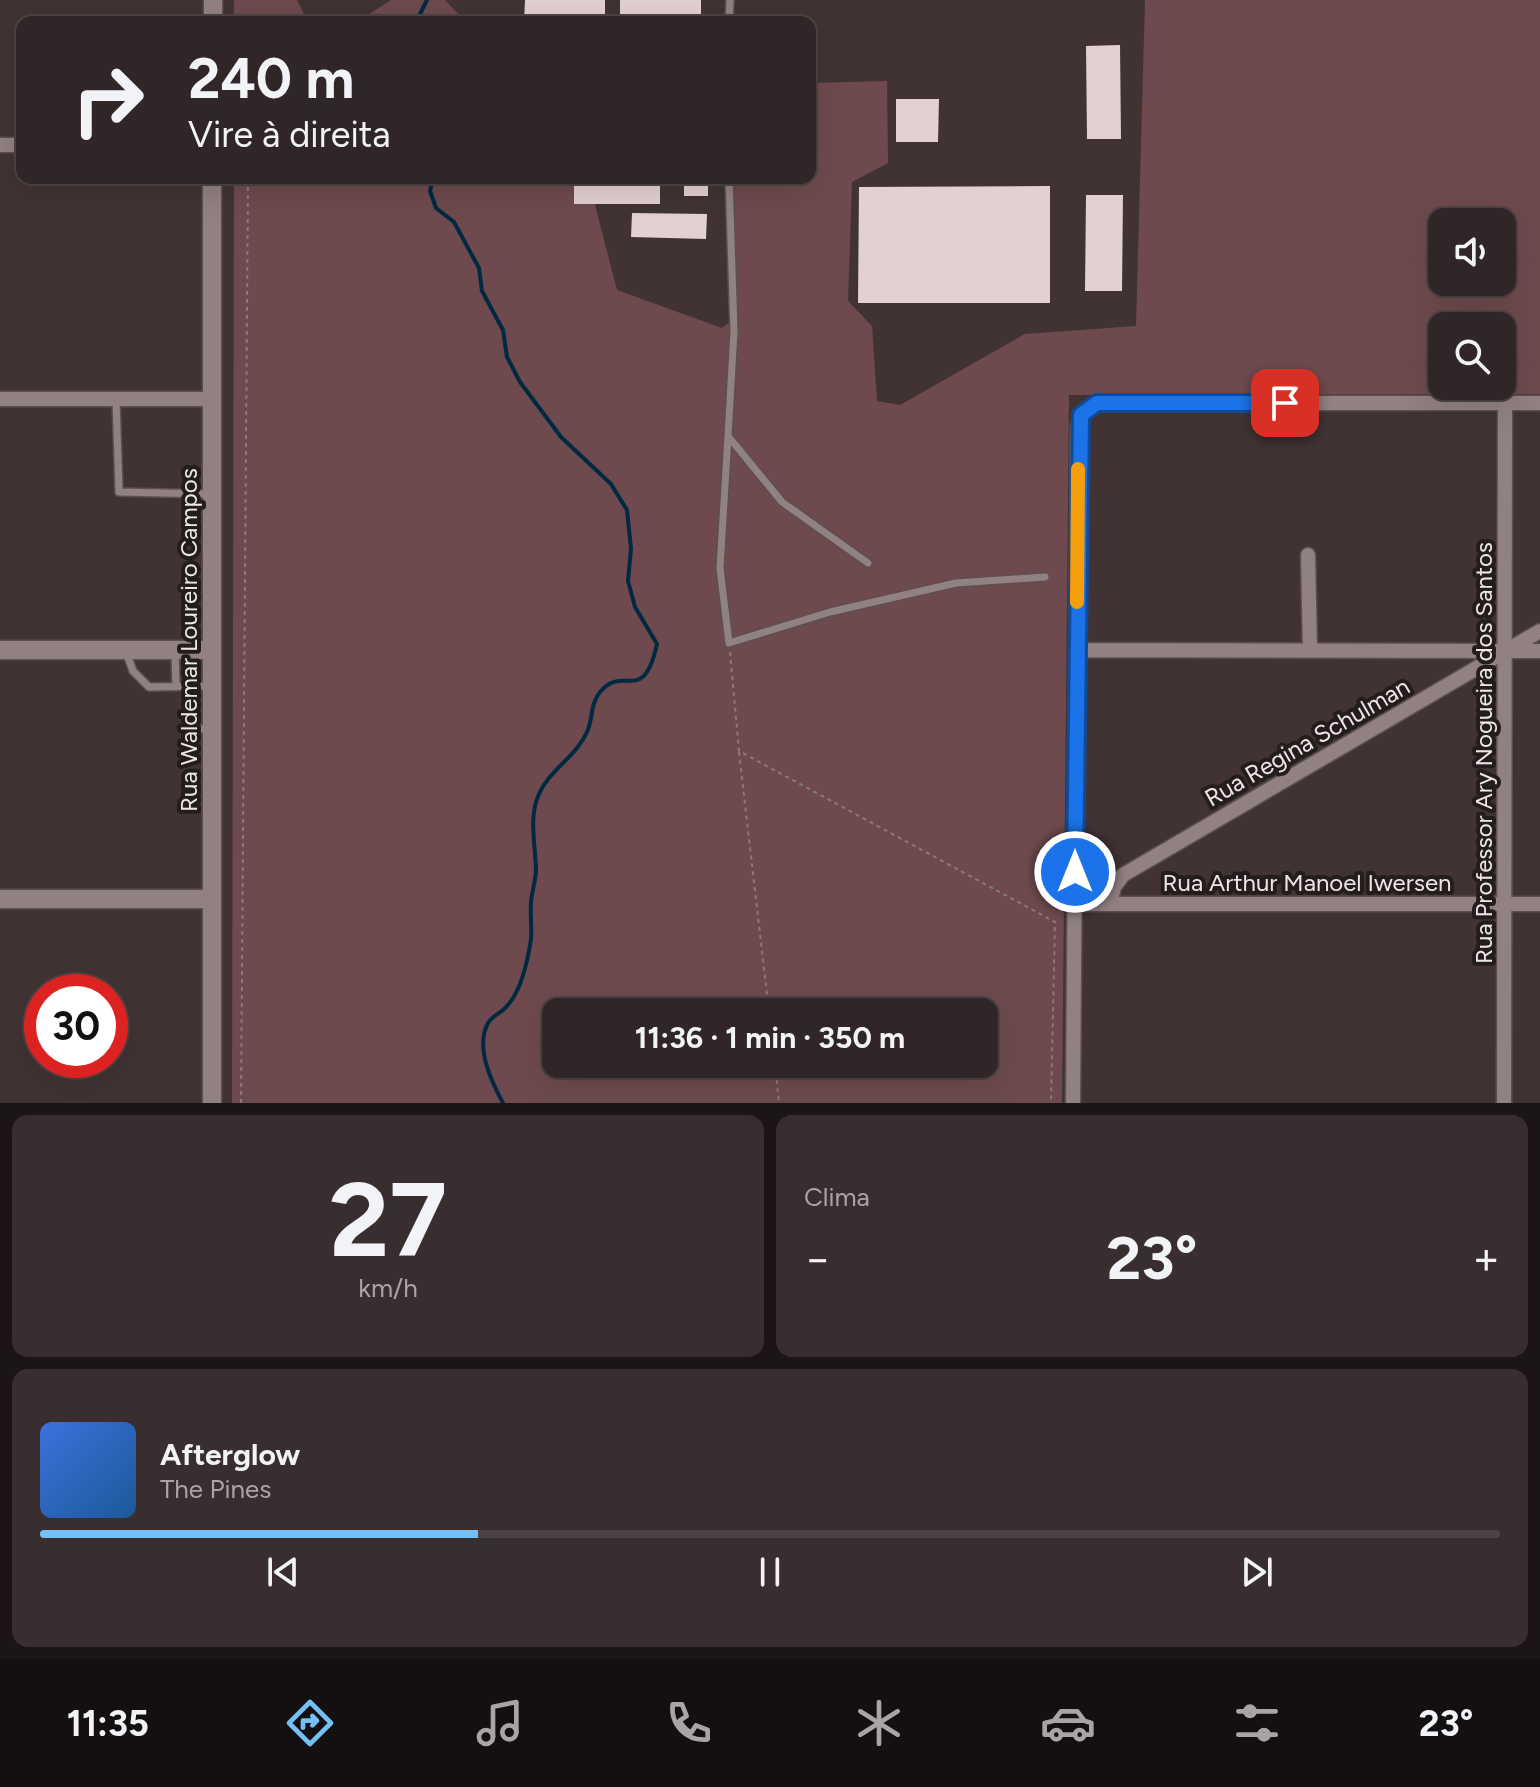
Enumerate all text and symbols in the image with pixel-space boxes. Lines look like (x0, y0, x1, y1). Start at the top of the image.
text: 240 m (188, 45, 354, 112)
icon: right (56, 48, 160, 152)
text: Vire à direita (188, 113, 391, 156)
map controls (1428, 208, 1516, 400)
button: sound (1428, 208, 1516, 296)
button: search (1428, 312, 1516, 400)
pin (1251, 369, 1319, 437)
icon: arrive (1263, 381, 1307, 425)
street label: Rua Waldemar Loureiro Campos (174, 468, 203, 812)
street label: Rua Professor Ary Nogueira dos Santos (1469, 542, 1498, 964)
street label: Rua Regina Schulman (1199, 671, 1415, 813)
position arrow (1033, 830, 1117, 914)
street label: Rua Arthur Manoel Iwersen (1163, 868, 1451, 897)
speed limit sign: 30 (24, 974, 128, 1078)
text: 11:36 · 1 min · 350 m (635, 1019, 905, 1056)
text: 27 (329, 1157, 447, 1282)
text: Clima (804, 1181, 870, 1213)
text: 23° (1107, 1222, 1197, 1294)
text: − (804, 1232, 831, 1285)
text: + (1473, 1232, 1500, 1285)
text: km/h (358, 1272, 418, 1304)
text: Afterglow (160, 1436, 300, 1473)
text: The Pines (160, 1473, 271, 1505)
icon: previous (261, 1550, 305, 1594)
icon: pause (748, 1550, 792, 1594)
icon: next (1235, 1550, 1279, 1594)
icon: directions (282, 1695, 338, 1751)
icon: music (472, 1695, 528, 1751)
icon: phone (661, 1695, 717, 1751)
icon: climate (851, 1695, 907, 1751)
icon: car (1040, 1695, 1096, 1751)
icon: filters (1229, 1695, 1285, 1751)
text: 11:35 (67, 1702, 149, 1745)
text: 23° (1419, 1702, 1473, 1745)

